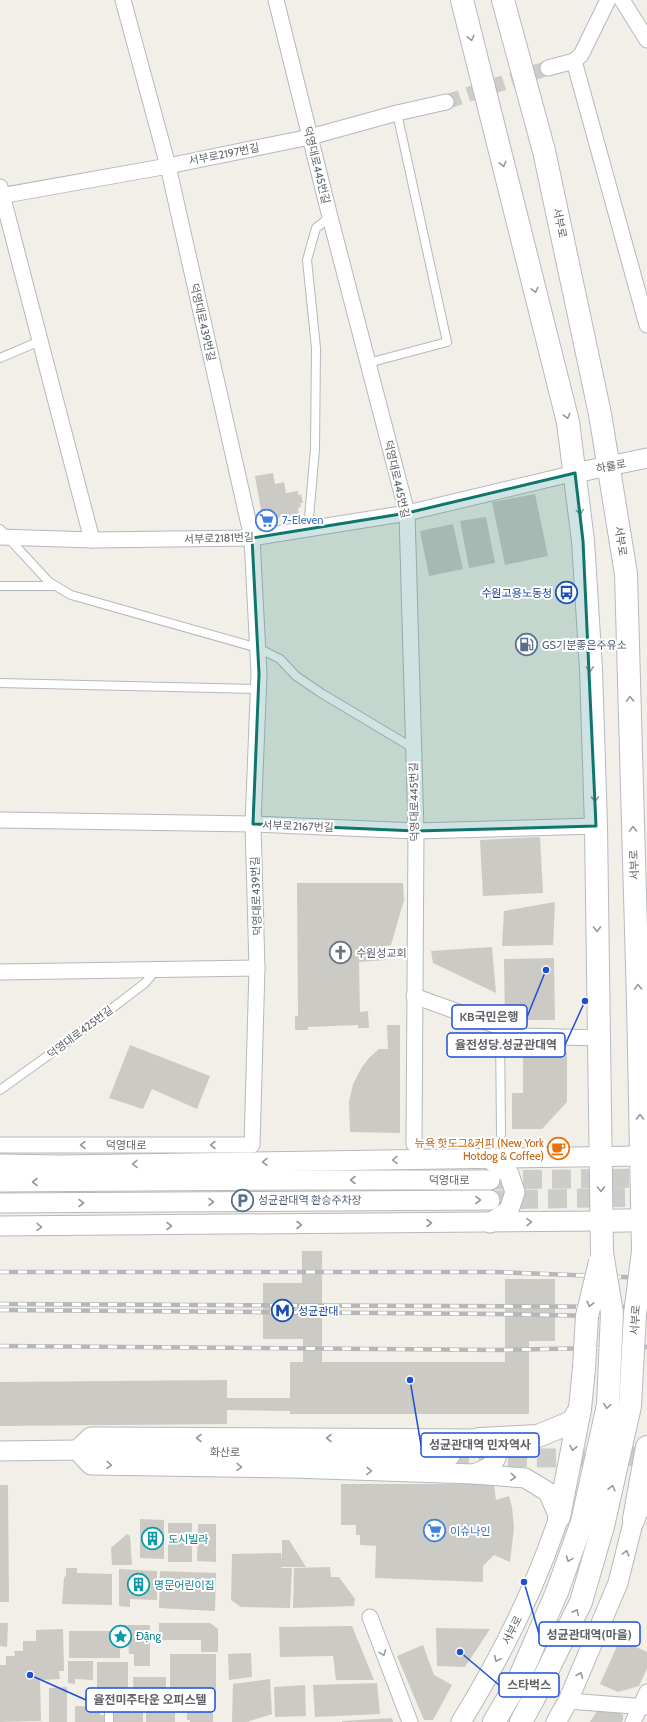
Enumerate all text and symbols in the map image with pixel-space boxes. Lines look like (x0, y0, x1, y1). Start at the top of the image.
one-way arrow (467, 35, 475, 41)
street label: 덕영대로445번길 (301, 125, 333, 205)
street label: 서부로2197번길 (187, 140, 261, 168)
one-way arrow (498, 160, 507, 167)
street label: 서부로 (550, 207, 570, 239)
street label: 덕영대로439번길 (187, 282, 219, 362)
one-way arrow (530, 286, 539, 293)
one-way arrow (562, 413, 570, 419)
street label: 덕영대로445번길 (381, 439, 413, 519)
street label: 하률로 (595, 456, 627, 476)
supermarket icon: 7-Eleven (254, 507, 280, 533)
one-way arrow (575, 509, 584, 515)
place label: 7-Eleven (282, 513, 323, 527)
street label: 서부로 (612, 525, 630, 557)
street label: 서부로2181번길 (184, 530, 254, 546)
bus stop icon: 수원고용노동청 (554, 580, 580, 606)
place label: 수원고용노동청 (481, 586, 552, 600)
fuel station icon: GS기분좋은주유소 (514, 632, 540, 658)
place label: GS기분좋은주유소 (542, 638, 627, 652)
one-way arrow (586, 666, 595, 672)
one-way arrow (625, 696, 634, 702)
street label: 덕영대로445번길 (406, 762, 422, 842)
one-way arrow (591, 796, 599, 802)
street label: 서부로2167번길 (262, 818, 334, 834)
one-way arrow (629, 826, 637, 832)
street label: 서부로 (626, 850, 642, 880)
street label: 덕영대로439번길 (248, 856, 264, 936)
one-way arrow (593, 926, 601, 932)
church icon: 수원성교회 (328, 940, 354, 966)
place label: 수원성교회 (356, 946, 407, 960)
one-way arrow (634, 984, 642, 990)
street label: 덕영대로425번길 (44, 1003, 116, 1061)
callout: KB국민은행 (452, 1005, 527, 1029)
text: KB국민은행 (459, 1009, 519, 1024)
callout: 율전성당.성균관대역 (447, 1033, 565, 1057)
text: 율전성당.성균관대역 (455, 1037, 557, 1052)
one-way arrow (635, 1114, 644, 1120)
place label: 뉴욕 핫도그&커피 (New York Hotdog & Coffee) (415, 1136, 544, 1163)
cafe icon: 뉴욕 핫도그&커피 (New York Hotdog & Coffee) (546, 1136, 572, 1162)
street label: 덕영대로 (106, 1138, 146, 1152)
one-way arrow (80, 1141, 86, 1149)
one-way arrow (210, 1141, 216, 1149)
one-way arrow (392, 1156, 398, 1164)
one-way arrow (262, 1158, 268, 1166)
one-way arrow (132, 1160, 138, 1168)
street label: 덕영대로 (429, 1173, 469, 1187)
one-way arrow (350, 1176, 356, 1184)
one-way arrow (32, 1178, 38, 1186)
one-way arrow (597, 1186, 605, 1192)
parking icon: 성균관대역 환승주차장 (229, 1187, 255, 1213)
place label: 성균관대역 환승주차장 (258, 1193, 362, 1207)
one-way arrow (475, 1196, 481, 1204)
one-way arrow (208, 1198, 214, 1206)
one-way arrow (78, 1199, 84, 1207)
one-way arrow (526, 1218, 532, 1227)
one-way arrow (426, 1219, 432, 1228)
one-way arrow (296, 1220, 302, 1229)
one-way arrow (36, 1222, 42, 1231)
one-way arrow (166, 1222, 172, 1230)
metro station icon: 성균관대 (269, 1298, 295, 1324)
one-way arrow (586, 1301, 594, 1307)
place label: 성균관대 (298, 1304, 338, 1318)
street label: 서부로 (627, 1304, 643, 1336)
one-way arrow (603, 1403, 612, 1409)
callout: 성균관대역 민자역사 (421, 1433, 539, 1457)
one-way arrow (196, 1434, 202, 1442)
one-way arrow (326, 1434, 332, 1442)
text: 성균관대역 민자역사 (429, 1437, 531, 1452)
street label: 화산로 (210, 1445, 240, 1459)
one-way arrow (569, 1445, 577, 1452)
one-way arrow (106, 1461, 112, 1470)
one-way arrow (236, 1463, 242, 1471)
one-way arrow (366, 1466, 372, 1475)
one-way arrow (510, 1472, 516, 1481)
one-way arrow (607, 1485, 615, 1491)
supermarket icon: 이슈나인 (422, 1518, 448, 1544)
place label: 이슈나인 (450, 1524, 490, 1538)
building icon: 도시빌라 (139, 1526, 165, 1552)
place label: 도시빌라 (168, 1532, 208, 1546)
one-way arrow (621, 1550, 629, 1557)
one-way arrow (565, 1555, 574, 1562)
building icon: 명문어린이집 (125, 1572, 151, 1598)
place label: 명문어린이집 (154, 1578, 215, 1592)
one-way arrow (571, 1609, 579, 1616)
street label: 서부로 (499, 1613, 525, 1647)
callout: 성균관대역(마을) (539, 1622, 640, 1646)
place icon: Đặng (107, 1623, 133, 1649)
text: 성균관대역(마을) (546, 1627, 632, 1642)
place label: Đặng (136, 1629, 161, 1643)
one-way arrow (379, 1650, 387, 1657)
one-way arrow (494, 1655, 502, 1662)
one-way arrow (575, 1671, 583, 1678)
callout: 스타벅스 (499, 1673, 559, 1697)
text: 스타벅스 (507, 1677, 551, 1692)
callout: 율전미주타운 오피스텔 (86, 1688, 215, 1712)
text: 율전미주타운 오피스텔 (93, 1692, 207, 1707)

